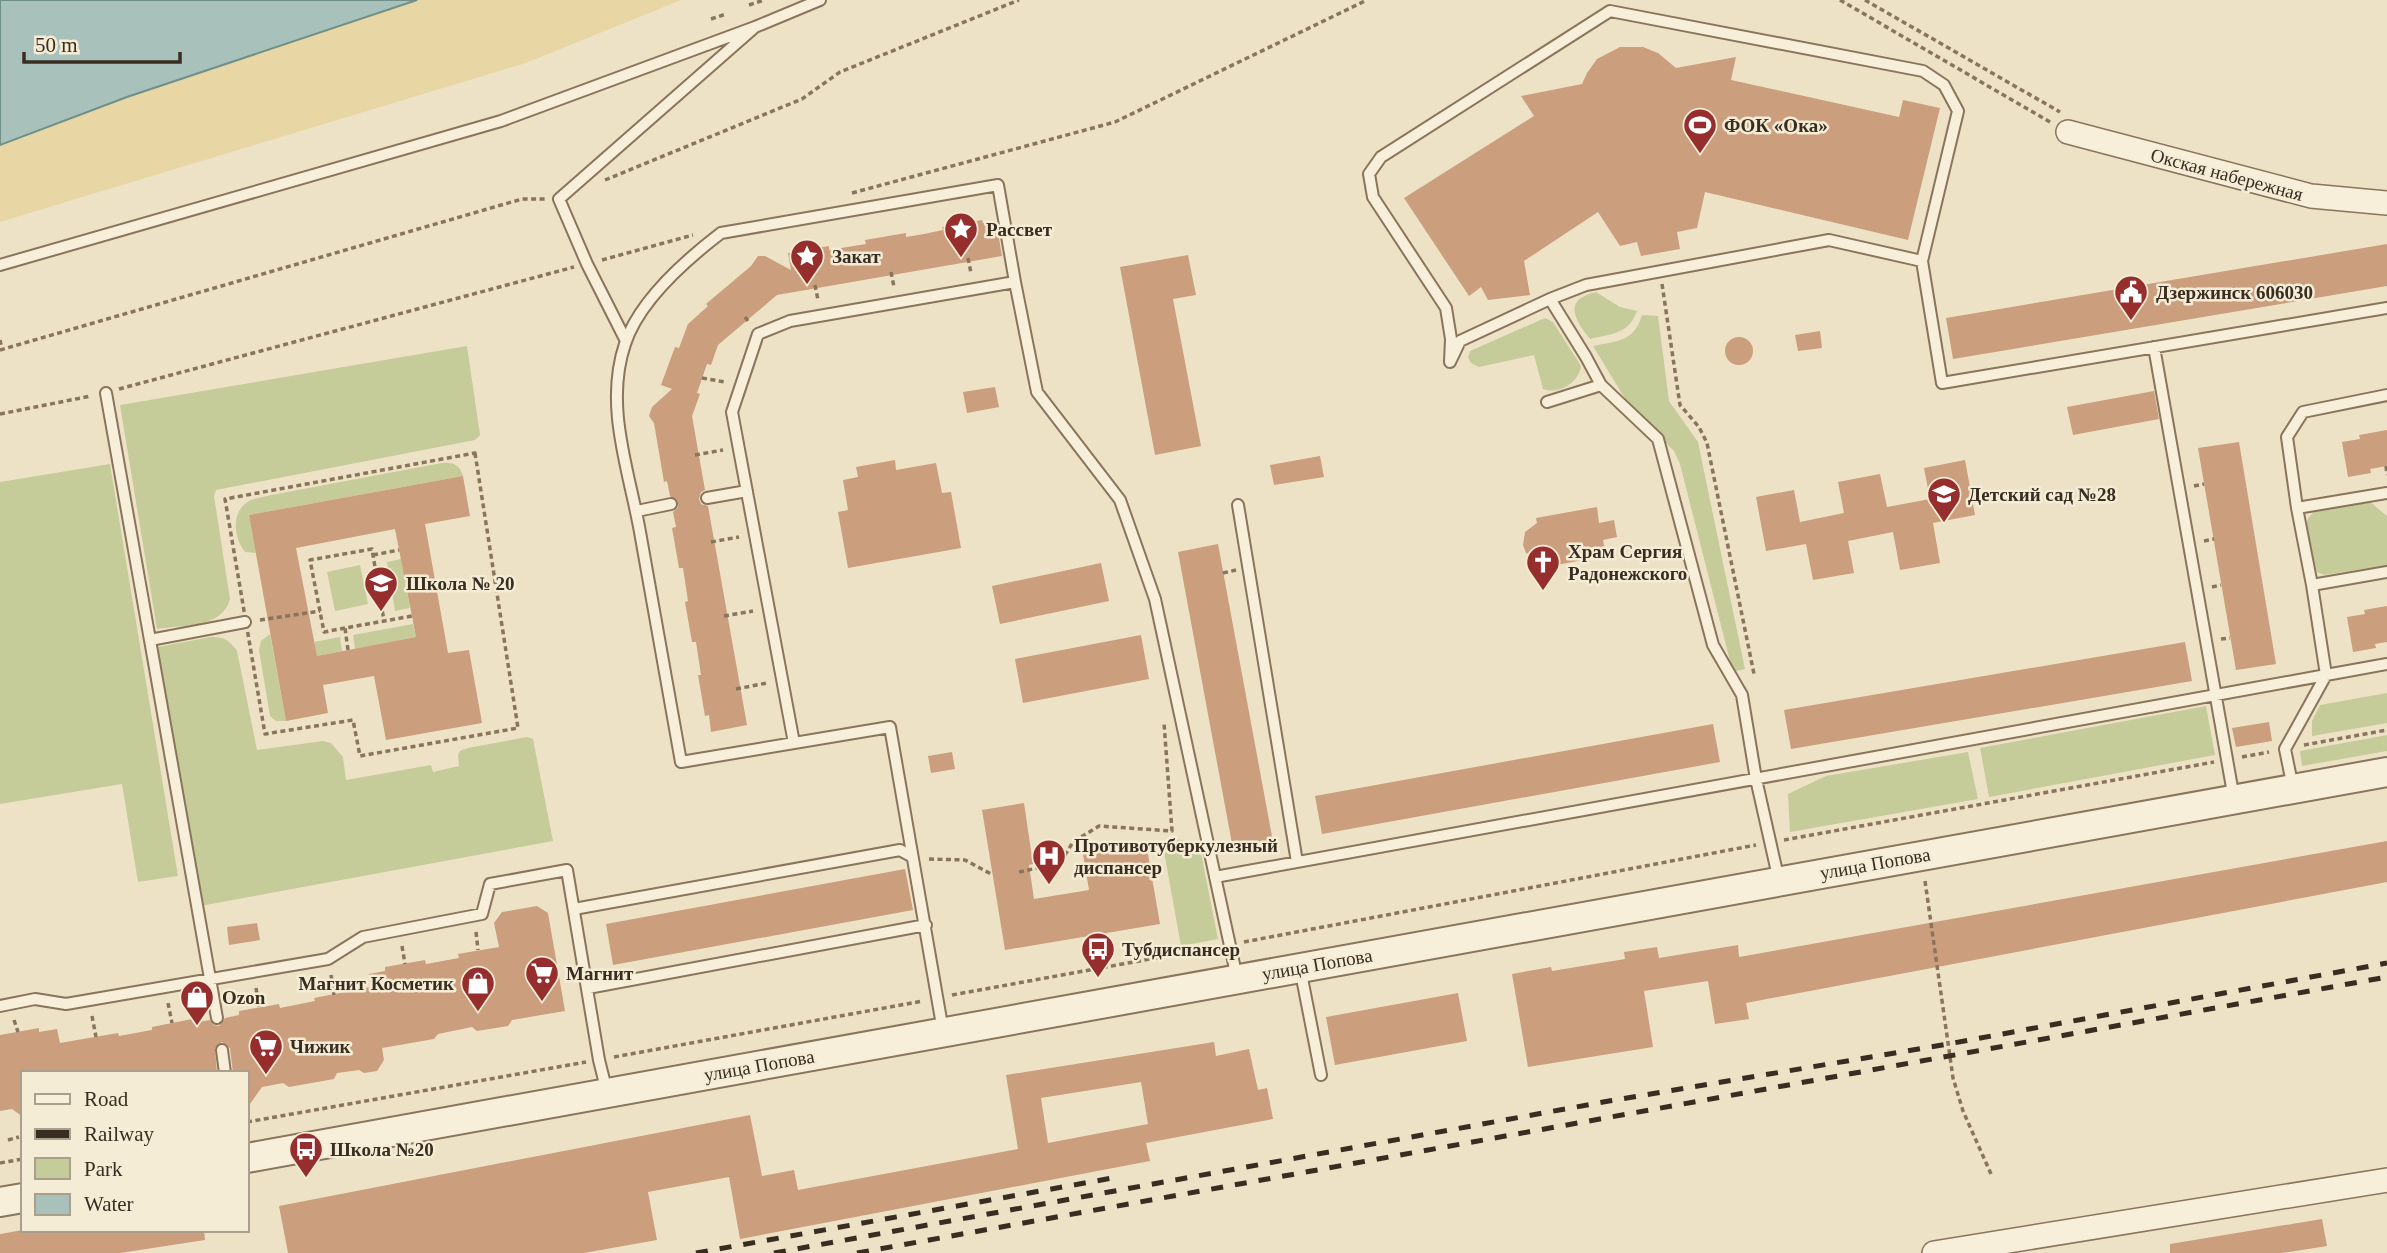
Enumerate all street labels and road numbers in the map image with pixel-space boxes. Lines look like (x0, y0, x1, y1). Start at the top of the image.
street label: Окская набережная (2149, 144, 2305, 205)
street label: улица Попова (1818, 843, 1932, 884)
street label: улица Попова (1260, 944, 1374, 985)
street label: улица Попова (702, 1045, 816, 1086)

